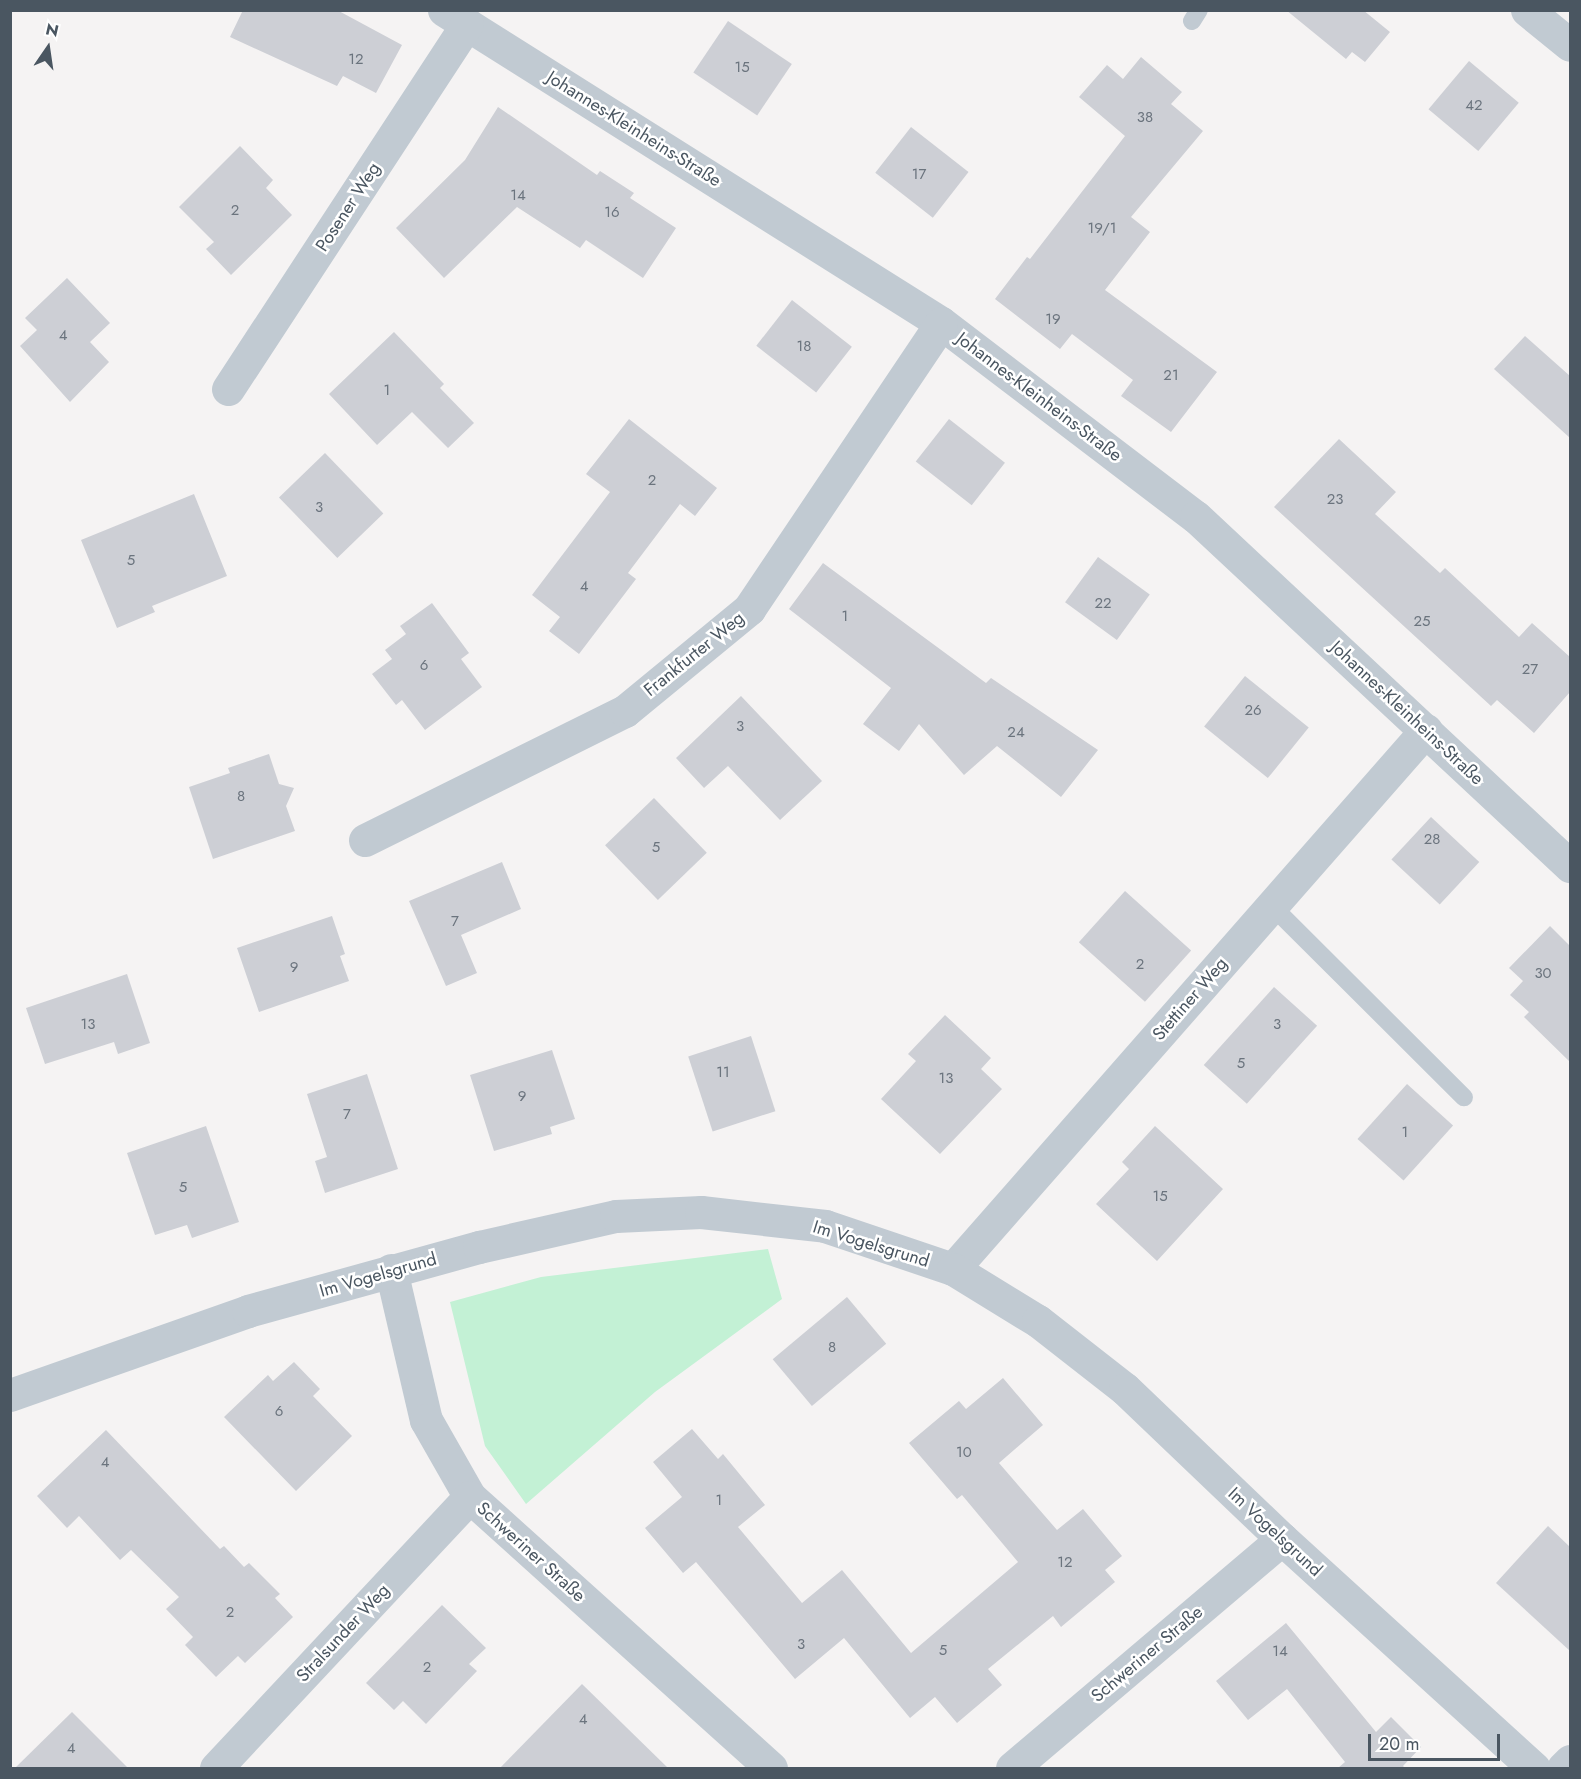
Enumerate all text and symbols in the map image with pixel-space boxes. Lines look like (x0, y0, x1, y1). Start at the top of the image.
text: N (43, 17, 61, 43)
north arrow (18, 18, 78, 78)
house number: 12 (348, 51, 364, 69)
house number: 15 (734, 59, 750, 77)
street label: Johannes-Kleinheins-Straße (543, 66, 725, 192)
house number: 42 (1465, 97, 1483, 115)
house number: 38 (1137, 109, 1153, 127)
street label: Posener Weg (311, 158, 385, 256)
house number: 17 (912, 166, 926, 184)
house number: 14 (510, 187, 526, 205)
house number: 2 (231, 202, 239, 220)
house number: 16 (604, 204, 620, 222)
house number: 19/1 (1088, 220, 1116, 238)
house number: 19 (1045, 311, 1061, 329)
house number: 4 (59, 327, 67, 345)
street label: Johannes-Kleinheins-Straße (952, 328, 1126, 466)
house number: 18 (797, 338, 811, 356)
house number: 21 (1163, 367, 1179, 385)
house number: 1 (384, 382, 390, 400)
house number: 2 (648, 472, 656, 490)
house number: 23 (1327, 491, 1343, 509)
house number: 3 (315, 499, 323, 517)
house number: 5 (127, 552, 135, 570)
house number: 4 (580, 578, 588, 596)
house number: 22 (1094, 595, 1112, 613)
street label: Frankfurter Weg (640, 607, 748, 701)
house number: 1 (842, 608, 848, 626)
house number: 25 (1414, 613, 1430, 631)
street label: Johannes-Kleinheins-Straße (1326, 636, 1488, 790)
house number: 6 (420, 657, 428, 675)
house number: 27 (1522, 661, 1538, 679)
house number: 26 (1244, 702, 1262, 720)
house number: 3 (736, 718, 744, 736)
house number: 24 (1007, 724, 1025, 742)
house number: 8 (237, 788, 245, 806)
house number: 28 (1424, 831, 1440, 849)
house number: 5 (652, 839, 660, 857)
house number: 7 (451, 913, 459, 931)
street label: Stettiner Weg (1148, 953, 1232, 1045)
house number: 2 (1136, 956, 1144, 974)
house number: 9 (290, 959, 298, 977)
house number: 30 (1534, 965, 1552, 983)
house number: 13 (81, 1016, 95, 1034)
house number: 3 (1273, 1016, 1281, 1034)
house number: 5 (1237, 1055, 1245, 1073)
house number: 11 (716, 1064, 730, 1082)
house number: 13 (939, 1070, 953, 1088)
house number: 9 (518, 1088, 526, 1106)
house number: 7 (343, 1106, 351, 1124)
house number: 1 (1402, 1124, 1408, 1142)
house number: 5 (179, 1179, 187, 1197)
house number: 15 (1152, 1188, 1168, 1206)
street label: Im Vogelsgrund (810, 1216, 932, 1272)
street label: Im Vogelsgrund (317, 1248, 439, 1302)
house number: 8 (828, 1339, 836, 1357)
house number: 6 (275, 1403, 283, 1421)
house number: 10 (956, 1444, 972, 1462)
house number: 4 (101, 1454, 109, 1472)
street label: Im Vogelsgrund (1224, 1483, 1326, 1581)
house number: 1 (716, 1492, 722, 1510)
street label: Schweriner Straße (472, 1498, 590, 1606)
house number: 12 (1057, 1554, 1073, 1572)
street label: Stralsunder Weg (292, 1579, 394, 1687)
street label: Schweriner Straße (1087, 1601, 1207, 1707)
house number: 2 (226, 1604, 234, 1622)
house number: 3 (797, 1636, 805, 1654)
house number: 5 (939, 1642, 947, 1660)
house number: 14 (1272, 1643, 1288, 1661)
house number: 2 (423, 1659, 431, 1677)
house number: 4 (579, 1711, 587, 1729)
scale bar (1371, 1722, 1503, 1760)
text: 20 m (1379, 1731, 1419, 1757)
house number: 4 (67, 1740, 75, 1758)

